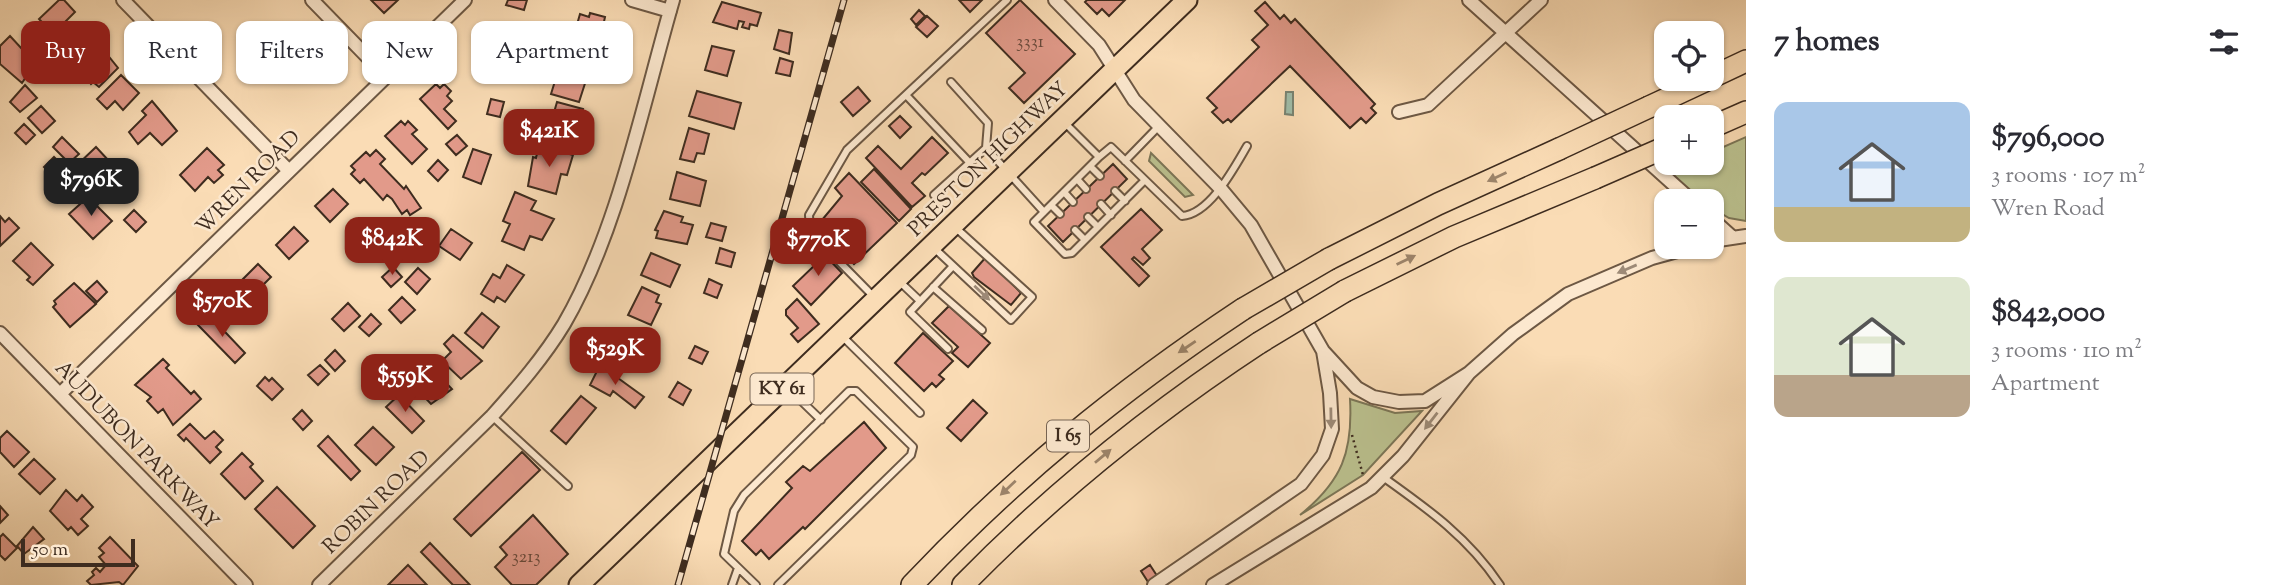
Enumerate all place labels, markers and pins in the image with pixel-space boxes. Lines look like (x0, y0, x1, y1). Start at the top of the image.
pin: $421K (500, 110, 598, 169)
pin: $796K (42, 158, 140, 218)
pin: $842K (343, 218, 441, 277)
pin: $770K (769, 218, 867, 278)
pin: $570K (173, 280, 271, 339)
pin: $529K (566, 328, 664, 387)
pin: $559K (356, 354, 454, 414)

